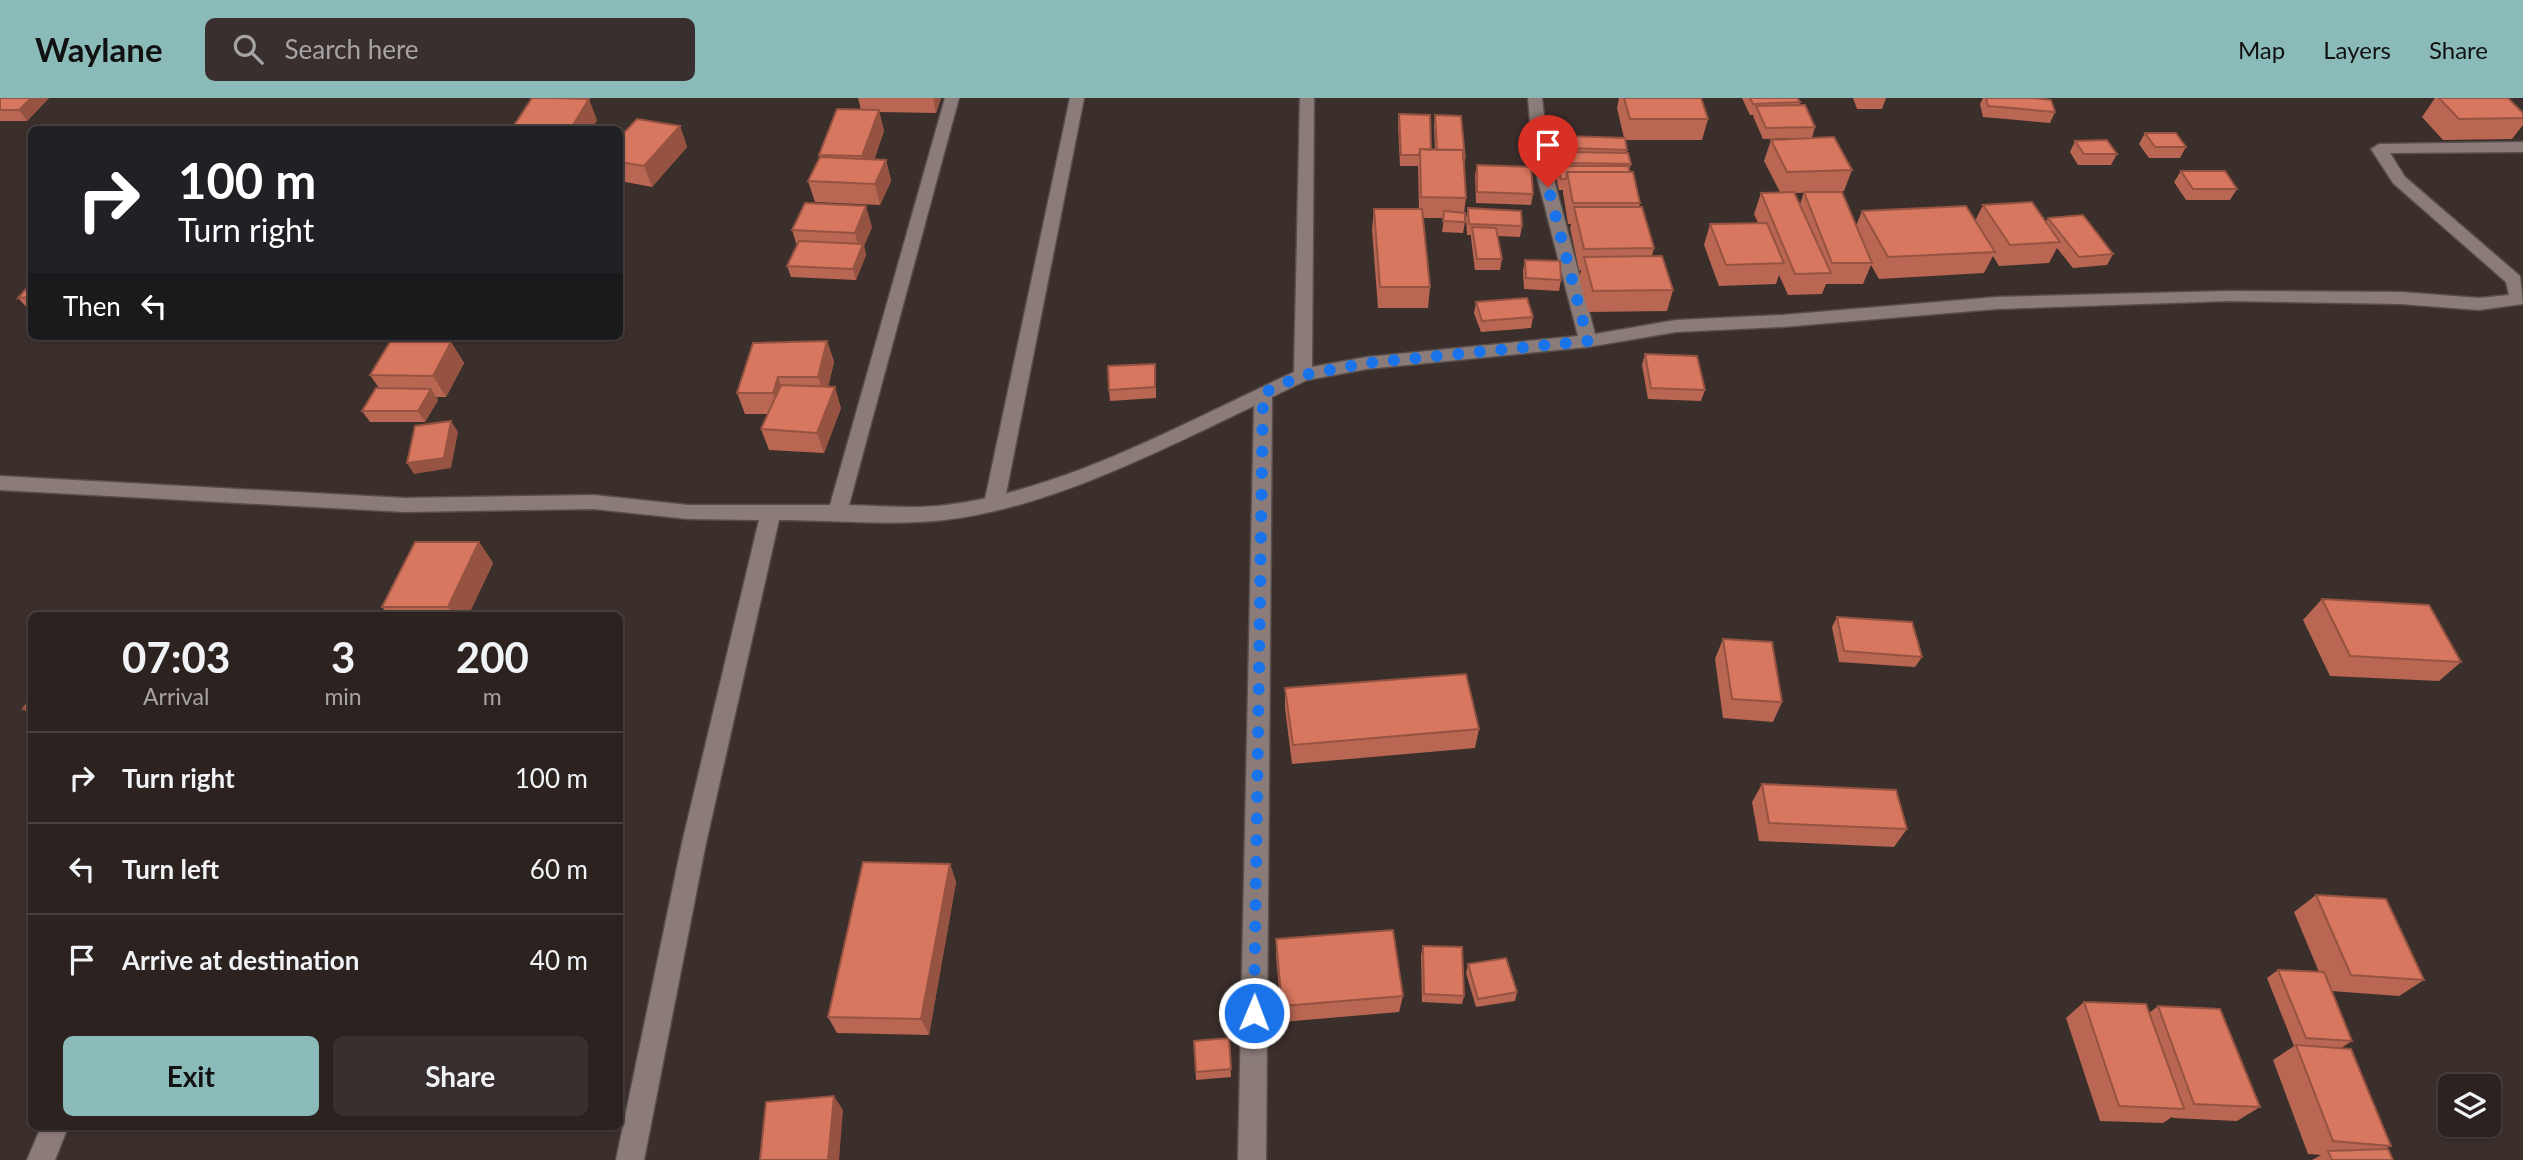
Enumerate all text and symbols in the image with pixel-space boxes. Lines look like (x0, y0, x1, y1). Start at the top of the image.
search box (205, 18, 695, 81)
text: Waylane (35, 29, 163, 69)
icon: search (229, 30, 267, 68)
text: Search here (285, 33, 419, 65)
text: Map (2238, 35, 2285, 64)
text: Layers (2323, 35, 2391, 64)
text: Share (2429, 35, 2488, 64)
pin (1518, 115, 1578, 187)
icon: arrive (1529, 126, 1567, 164)
text: 100 m (178, 151, 316, 209)
icon: right (63, 154, 154, 245)
text: Turn right (178, 210, 314, 249)
icon: left (135, 287, 173, 325)
text: Then (63, 290, 121, 322)
text: 07:03 (122, 632, 230, 682)
text: 3 (331, 632, 355, 682)
text: 200 (456, 632, 529, 682)
text: Arrival (143, 682, 209, 710)
text: min (324, 682, 362, 710)
text: m (483, 682, 502, 710)
icon: right (63, 759, 101, 797)
text: Turn right (122, 762, 235, 794)
text: 100 m (515, 762, 588, 794)
icon: left (63, 850, 101, 888)
text: Turn left (122, 853, 219, 885)
text: 60 m (530, 853, 588, 885)
icon: arrive (63, 941, 101, 979)
text: Arrive at destination (122, 944, 359, 976)
text: 40 m (530, 944, 588, 976)
position arrow (1217, 976, 1291, 1050)
button: Exit (63, 1036, 319, 1116)
button: Share (333, 1036, 588, 1116)
map controls (2438, 1074, 2501, 1137)
button: layers (2438, 1074, 2501, 1137)

